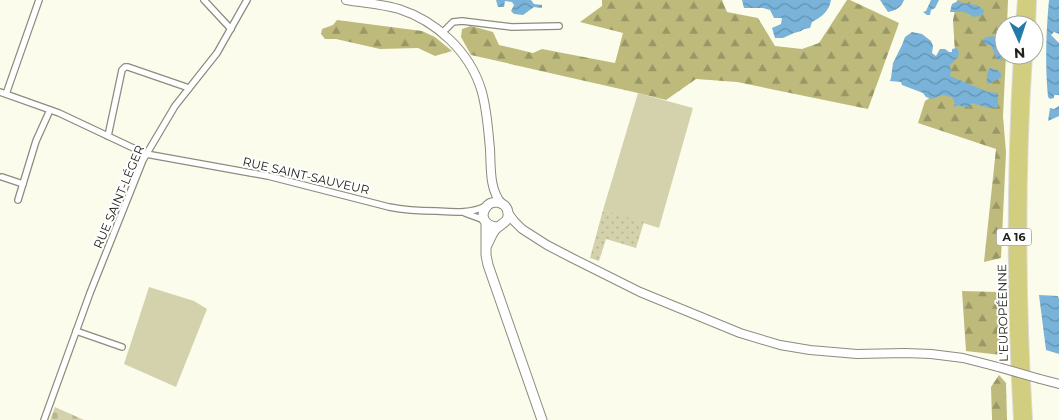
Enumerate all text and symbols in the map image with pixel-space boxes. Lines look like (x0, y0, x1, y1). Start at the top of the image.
north arrow (994, 15, 1044, 65)
text: N (1014, 44, 1026, 62)
street label: RUE SAINT-LÉGER (90, 143, 147, 251)
street label: RUE SAINT-SAUVEUR (241, 154, 371, 197)
road number: A 16 (996, 228, 1032, 246)
street label: L'EUROPÉENNE (994, 264, 1011, 362)

